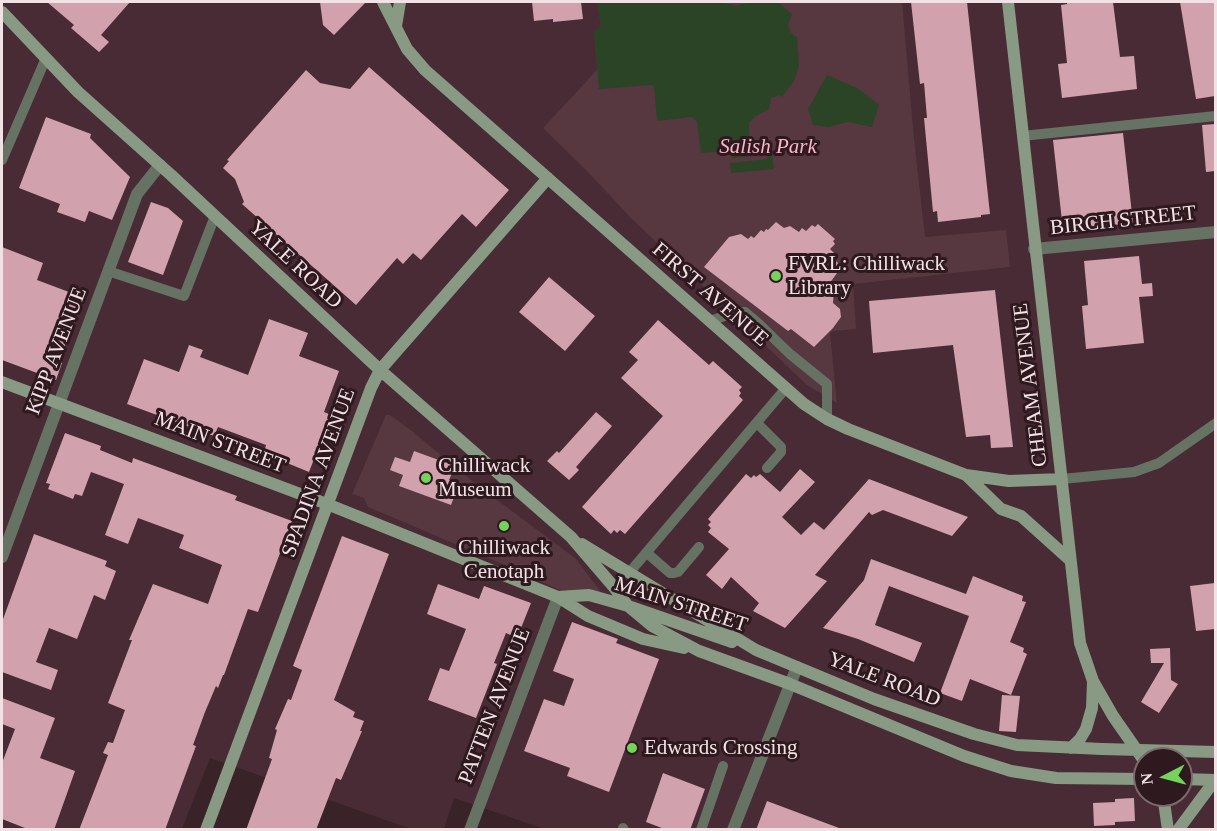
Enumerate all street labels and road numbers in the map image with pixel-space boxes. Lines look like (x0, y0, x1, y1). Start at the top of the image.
street label: BIRCH STREET (1049, 201, 1197, 241)
street label: YALE ROAD (243, 215, 347, 315)
street label: FIRST AVENUE (647, 238, 773, 352)
street label: KIPP AVENUE (21, 284, 93, 418)
street label: CHEAM AVENUE (1008, 302, 1054, 468)
street label: SPADINA AVENUE (277, 385, 361, 561)
street label: MAIN STREET (151, 406, 289, 480)
street label: MAIN STREET (611, 572, 751, 638)
street label: PATTEN AVENUE (454, 624, 536, 788)
street label: YALE ROAD (824, 647, 944, 713)

